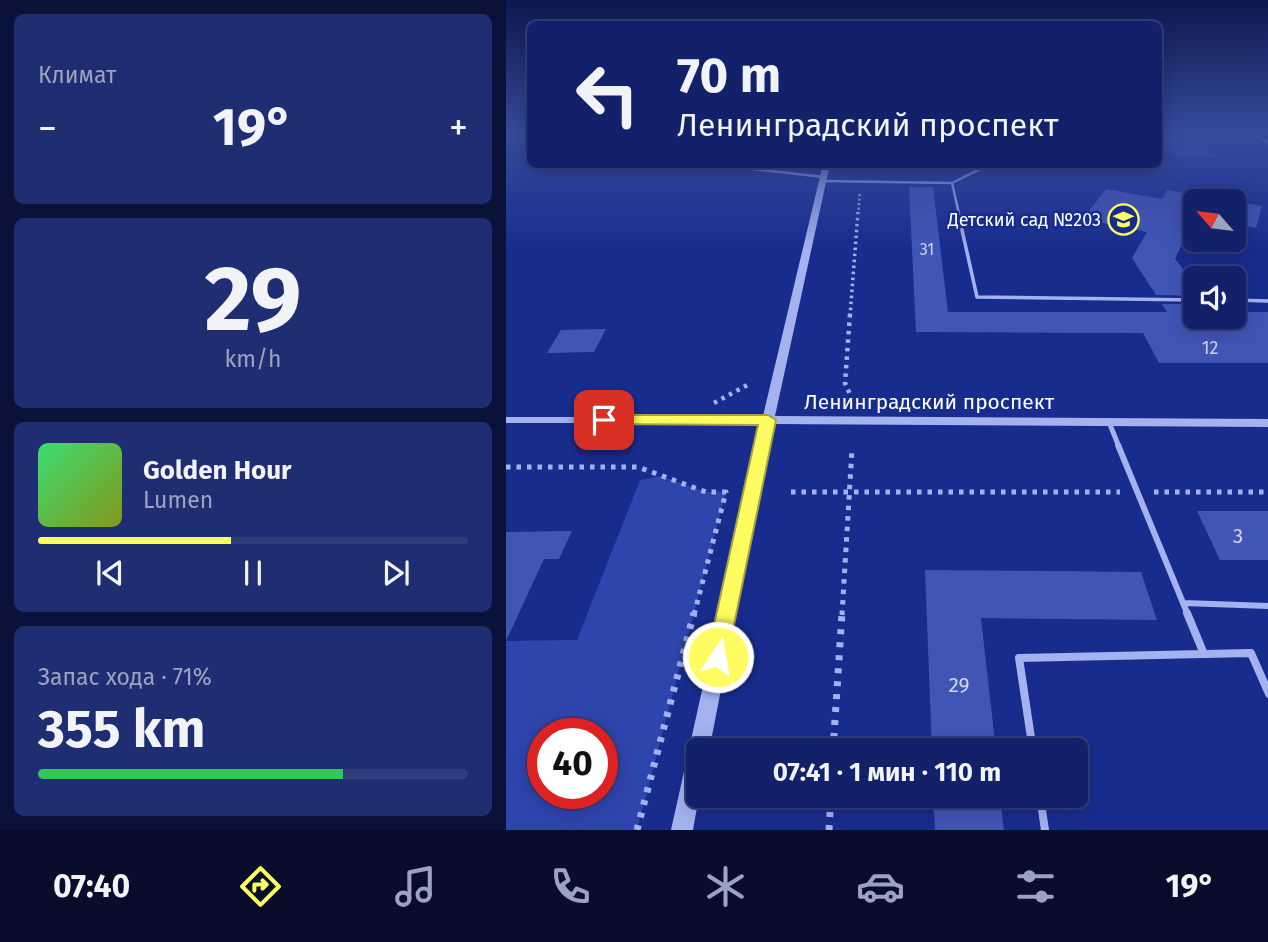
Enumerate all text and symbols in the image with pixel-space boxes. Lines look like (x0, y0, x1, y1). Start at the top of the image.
text: 70 m (677, 46, 781, 105)
icon: left (562, 49, 653, 140)
text: Климат (38, 61, 116, 89)
text: 19° (213, 96, 293, 159)
text: − (38, 105, 57, 151)
text: + (449, 105, 468, 151)
text: Ленинградский проспект (677, 106, 1058, 144)
north arrow (1183, 189, 1246, 252)
map controls (1183, 189, 1246, 329)
school or university icon: Детский сад №203 (1107, 203, 1141, 237)
place label: Детский сад №203 (947, 209, 1101, 231)
house number: 31 (920, 240, 934, 259)
text: 29 (204, 245, 302, 354)
button: sound (1183, 266, 1246, 329)
house number: 12 (1202, 337, 1218, 359)
text: km/h (225, 345, 281, 373)
street label: Ленинградский проспект (804, 389, 1055, 415)
pin (574, 390, 634, 450)
icon: arrive (585, 401, 623, 439)
text: Golden Hour (143, 455, 291, 486)
text: Lumen (143, 486, 213, 514)
house number: 3 (1233, 523, 1243, 549)
icon: previous (91, 554, 129, 592)
icon: pause (234, 554, 272, 592)
icon: next (377, 554, 415, 592)
position arrow (681, 620, 755, 694)
text: Запас хода · 71% (38, 663, 212, 691)
house number: 29 (948, 672, 970, 698)
text: 355 km (38, 698, 206, 761)
speed limit sign: 40 (527, 718, 618, 809)
text: 07:41 · 1 мин · 110 m (773, 757, 1001, 788)
icon: directions (236, 862, 285, 911)
icon: music (391, 862, 440, 911)
icon: phone (546, 862, 595, 911)
icon: climate (701, 862, 750, 911)
icon: car (856, 862, 905, 911)
icon: filters (1011, 862, 1060, 911)
text: 07:40 (53, 867, 130, 905)
text: 19° (1166, 867, 1215, 905)

